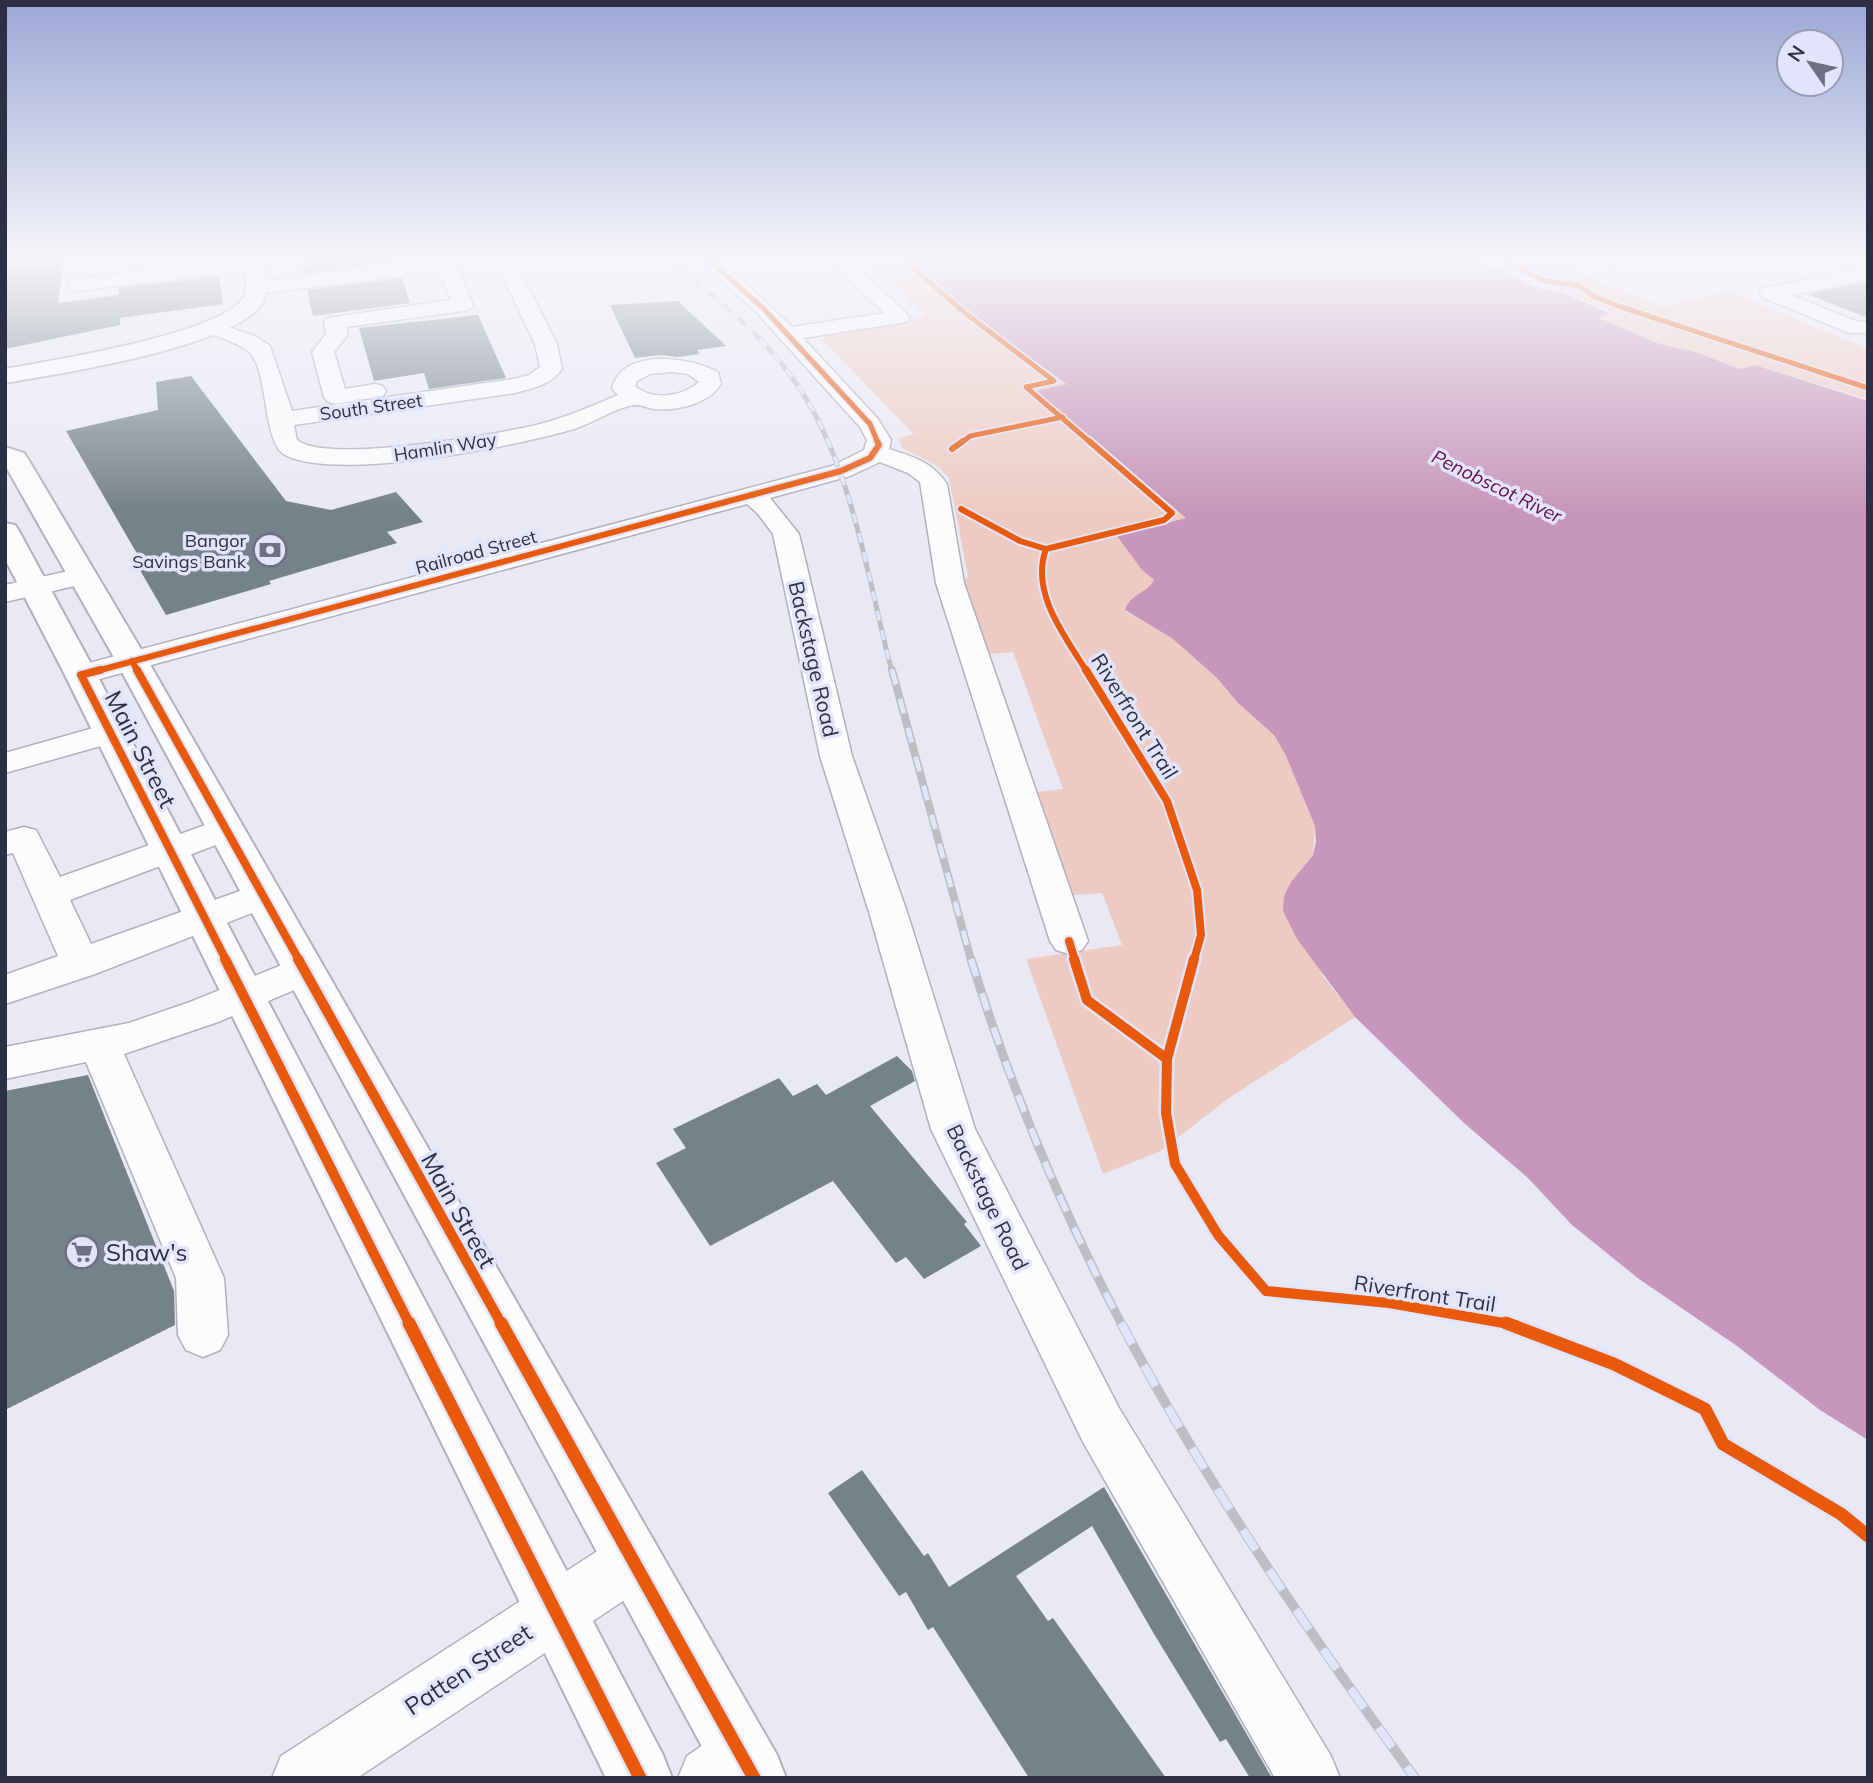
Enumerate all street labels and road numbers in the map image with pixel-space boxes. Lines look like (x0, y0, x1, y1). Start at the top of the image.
street label: South Street (318, 388, 424, 426)
street label: Hamlin Way (392, 427, 498, 466)
street label: Railroad Street (413, 525, 539, 579)
street label: Backstage Road (783, 579, 845, 739)
street label: Riverfront Trail (1086, 648, 1184, 784)
street label: Main Street (99, 685, 183, 813)
street label: Backstage Road (941, 1120, 1035, 1274)
street label: Main Street (415, 1147, 503, 1273)
street label: Riverfront Trail (1352, 1269, 1498, 1317)
street label: Patten Street (399, 1617, 537, 1721)

